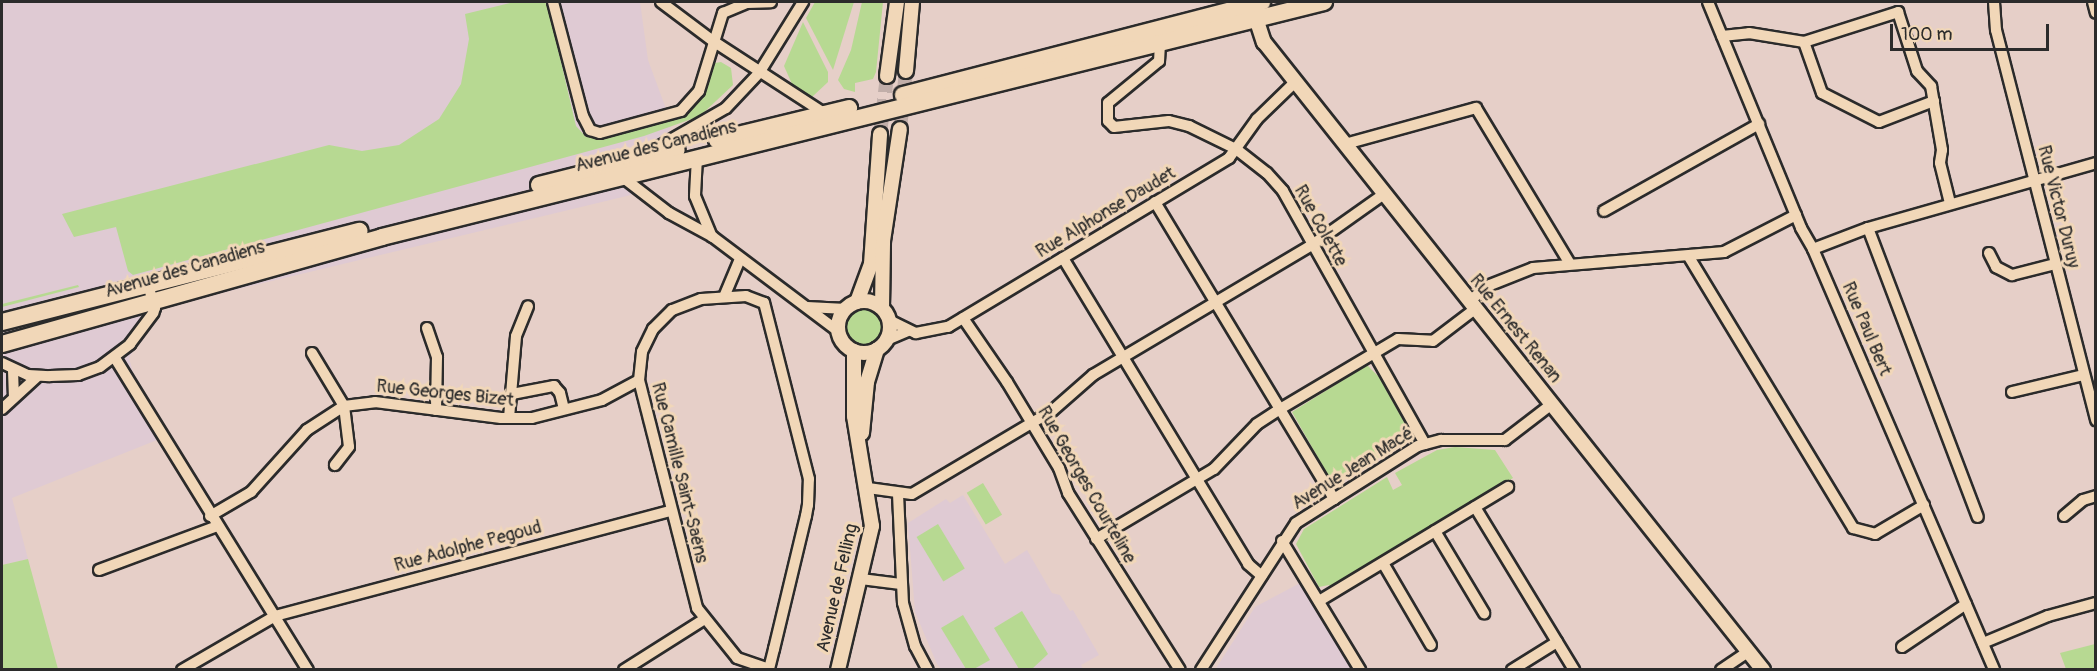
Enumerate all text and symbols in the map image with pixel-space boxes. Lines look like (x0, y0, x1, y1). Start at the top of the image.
scale bar (1893, 12, 2052, 50)
text: 100 m (1901, 23, 1953, 46)
street label: Avenue des Canadiens (573, 117, 739, 177)
street label: Rue Victor Duruy (2032, 143, 2084, 271)
street label: Rue Alphonse Daudet (1032, 163, 1180, 263)
street label: Rue Colette (1289, 182, 1351, 270)
street label: Avenue des Canadiens (103, 237, 267, 303)
street label: Rue Ernest Renan (1465, 270, 1565, 388)
street label: Rue Paul Bert (1837, 279, 1895, 379)
street label: Rue Georges Bizet (375, 376, 515, 412)
street label: Rue Camille Saint-Saëns (646, 380, 712, 566)
street label: Rue Georges Courteline (1032, 403, 1140, 567)
street label: Avenue Jean Macé (1288, 423, 1418, 515)
street label: Rue Adolphe Pegoud (392, 517, 544, 577)
street label: Avenue de Felling (813, 522, 863, 654)

